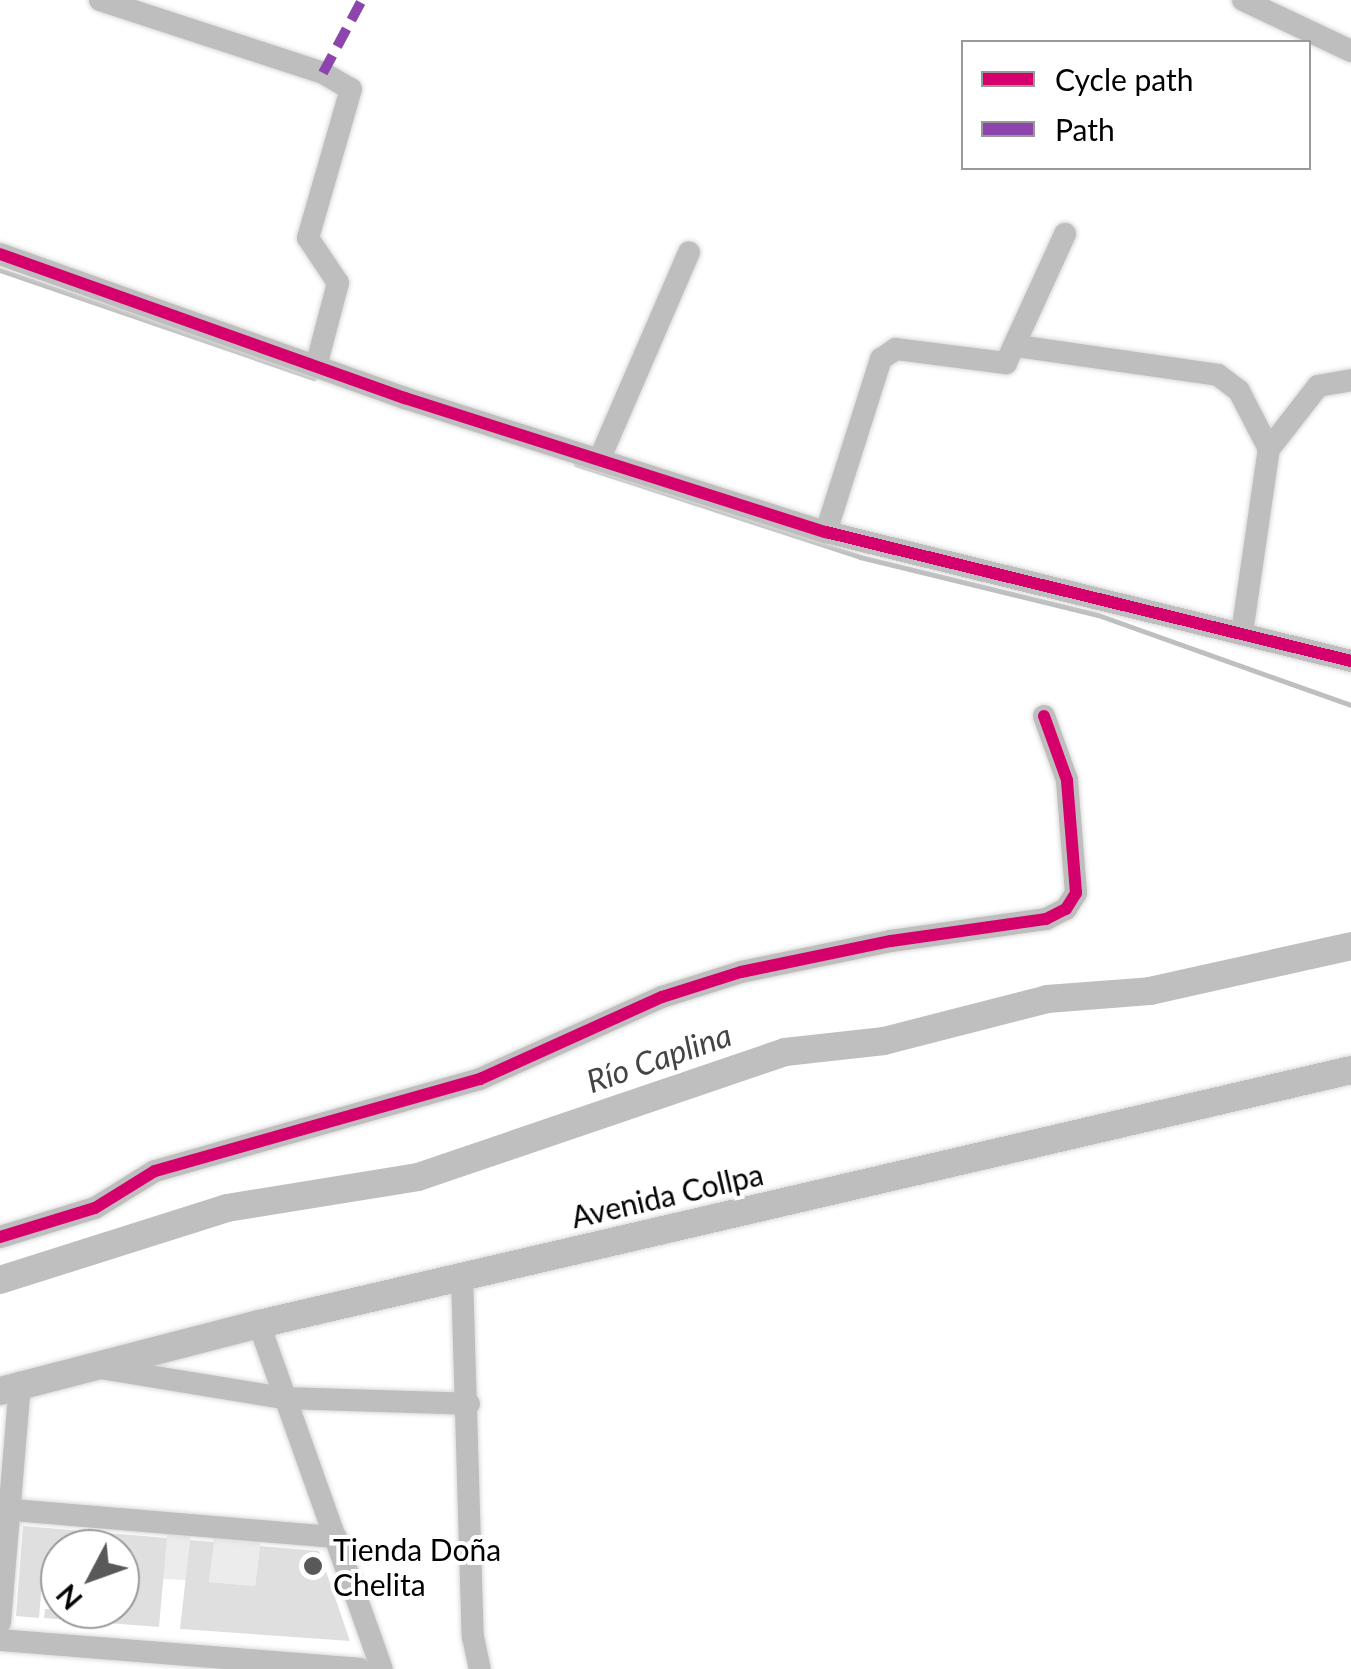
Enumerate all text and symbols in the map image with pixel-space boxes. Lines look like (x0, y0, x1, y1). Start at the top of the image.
legend (961, 40, 1311, 170)
text: Cycle path (1055, 61, 1194, 97)
text: Path (1055, 111, 1115, 147)
water label: Río Caplina (581, 1015, 737, 1101)
street label: Avenida Collpa (567, 1155, 767, 1235)
north arrow (40, 1529, 140, 1629)
place label: Tienda Doña Chelita (333, 1531, 501, 1602)
marker: Tienda Doña Chelita (302, 1555, 324, 1577)
text: N (49, 1578, 89, 1617)

